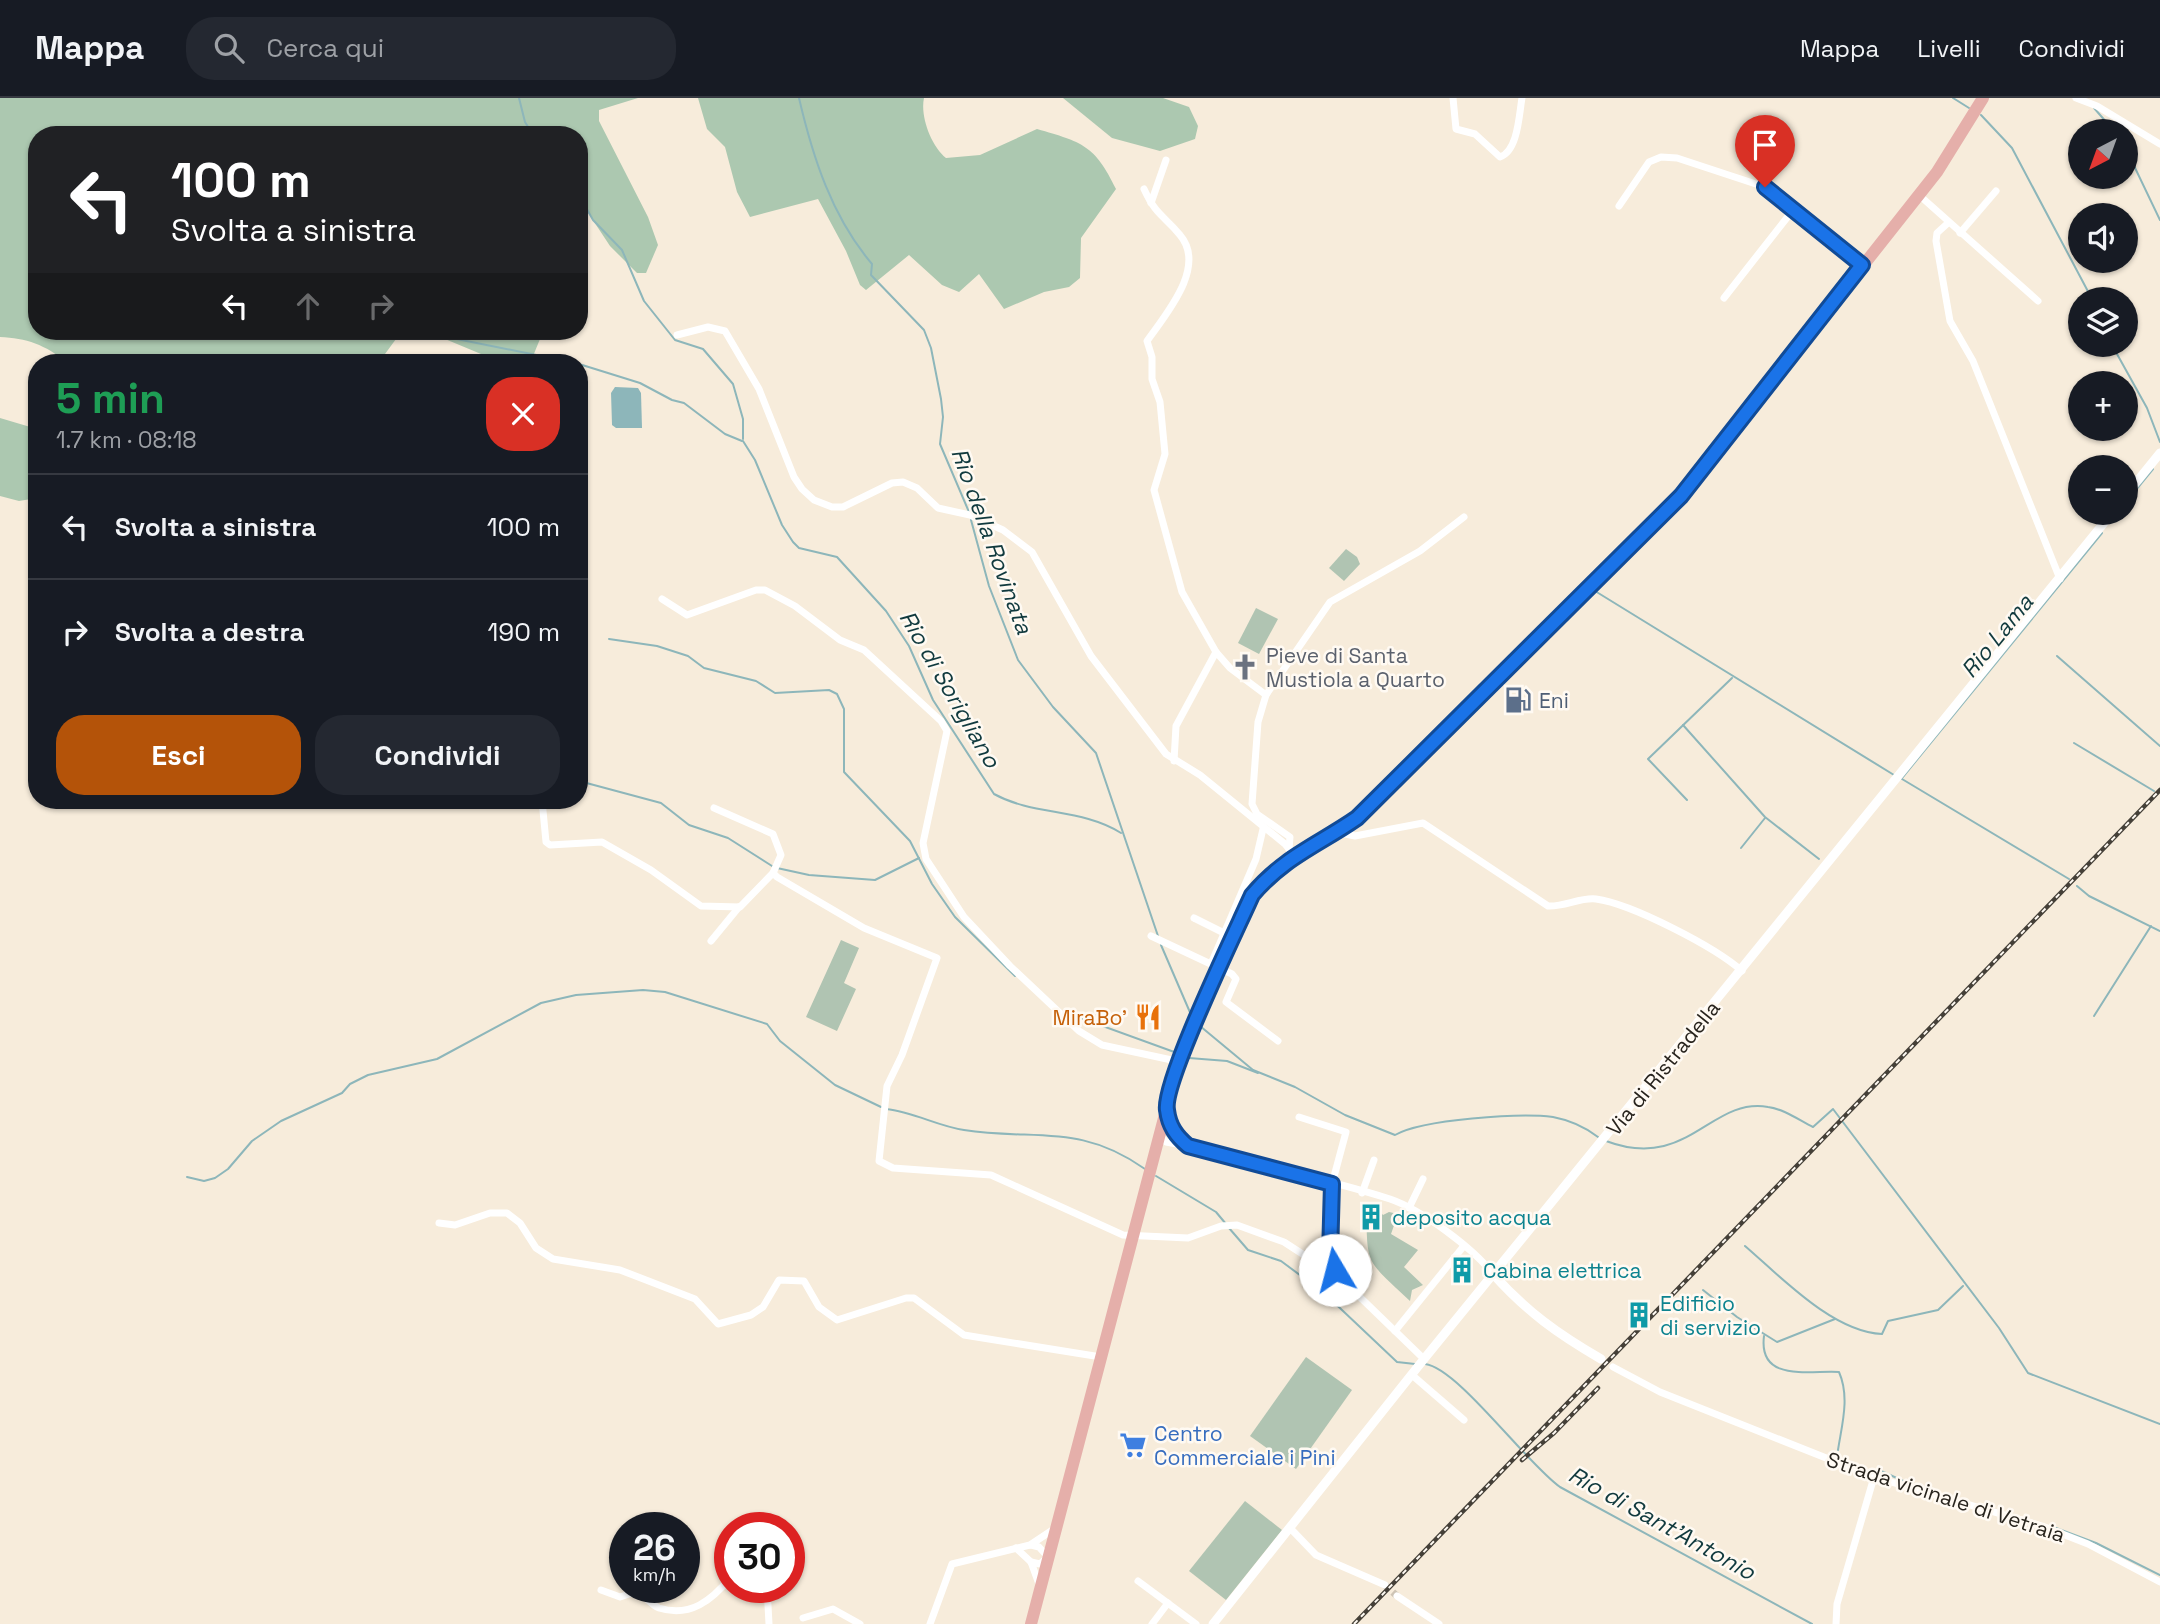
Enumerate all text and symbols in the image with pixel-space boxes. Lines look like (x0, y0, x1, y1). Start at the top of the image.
search box (186, 17, 676, 80)
text: Mappa (35, 27, 144, 69)
icon: search (210, 29, 248, 67)
text: Cerca qui (266, 31, 384, 65)
text: Mappa (1800, 33, 1879, 64)
text: Livelli (1917, 33, 1981, 64)
text: Condividi (2019, 33, 2125, 64)
pin (1735, 115, 1795, 187)
north arrow (2068, 119, 2138, 189)
map controls (2068, 119, 2138, 525)
icon: arrive (1746, 126, 1784, 164)
text: 100 m (171, 149, 311, 211)
icon: left (56, 154, 147, 245)
button: sound (2068, 203, 2138, 273)
text: Svolta a sinistra (171, 210, 416, 250)
icon: left (216, 287, 254, 325)
icon: ahead (289, 287, 327, 325)
icon: right (362, 287, 400, 325)
button: layers (2068, 287, 2138, 357)
button: + (2068, 371, 2138, 441)
text: 5 min (56, 372, 165, 425)
button: close (486, 377, 560, 451)
text: 1.7 km · 08:18 (56, 425, 197, 455)
water label: Rio della Rovinata (944, 444, 1040, 639)
button: − (2068, 455, 2138, 525)
icon: left (56, 508, 94, 546)
text: Svolta a sinistra (115, 510, 316, 544)
text: 100 m (487, 510, 560, 544)
water label: Rio Lama (1954, 587, 2040, 684)
water label: Rio di Sorigliano (893, 605, 1008, 774)
icon: right (56, 613, 94, 651)
text: Svolta a destra (115, 615, 304, 649)
text: 190 m (488, 615, 560, 649)
place label: Pieve di Santa Mustiola a Quarto (1266, 642, 1445, 693)
church icon: Pieve di Santa Mustiola a Quarto (1230, 652, 1260, 682)
fuel station icon: Eni (1503, 685, 1533, 715)
place label: Eni (1539, 687, 1569, 714)
button: Esci (56, 715, 301, 795)
button: Condividi (315, 715, 560, 795)
street label: Via di Ristradella (1600, 995, 1726, 1141)
restaurant icon: MiraBo' (1133, 1002, 1163, 1032)
place label: MiraBo' (1053, 1004, 1127, 1031)
building icon: deposito acqua (1356, 1202, 1386, 1232)
place label: deposito acqua (1392, 1204, 1551, 1231)
position arrow (1298, 1233, 1372, 1307)
building icon: Cabina elettrica (1447, 1255, 1477, 1285)
place label: Cabina elettrica (1483, 1257, 1642, 1284)
place label: Edificio di servizio (1660, 1290, 1761, 1341)
building icon: Edificio di servizio (1624, 1300, 1654, 1330)
place label: Centro Commerciale i Pini (1154, 1420, 1336, 1471)
supermarket icon: Centro Commerciale i Pini (1118, 1430, 1148, 1460)
street label: Strada vicinale di Vetraia (1823, 1446, 2069, 1548)
water label: Rio di Sant'Antonio (1563, 1459, 1761, 1587)
speed limit sign: 30 (714, 1512, 805, 1603)
text: 26 (633, 1526, 676, 1570)
text: km/h (633, 1563, 676, 1586)

